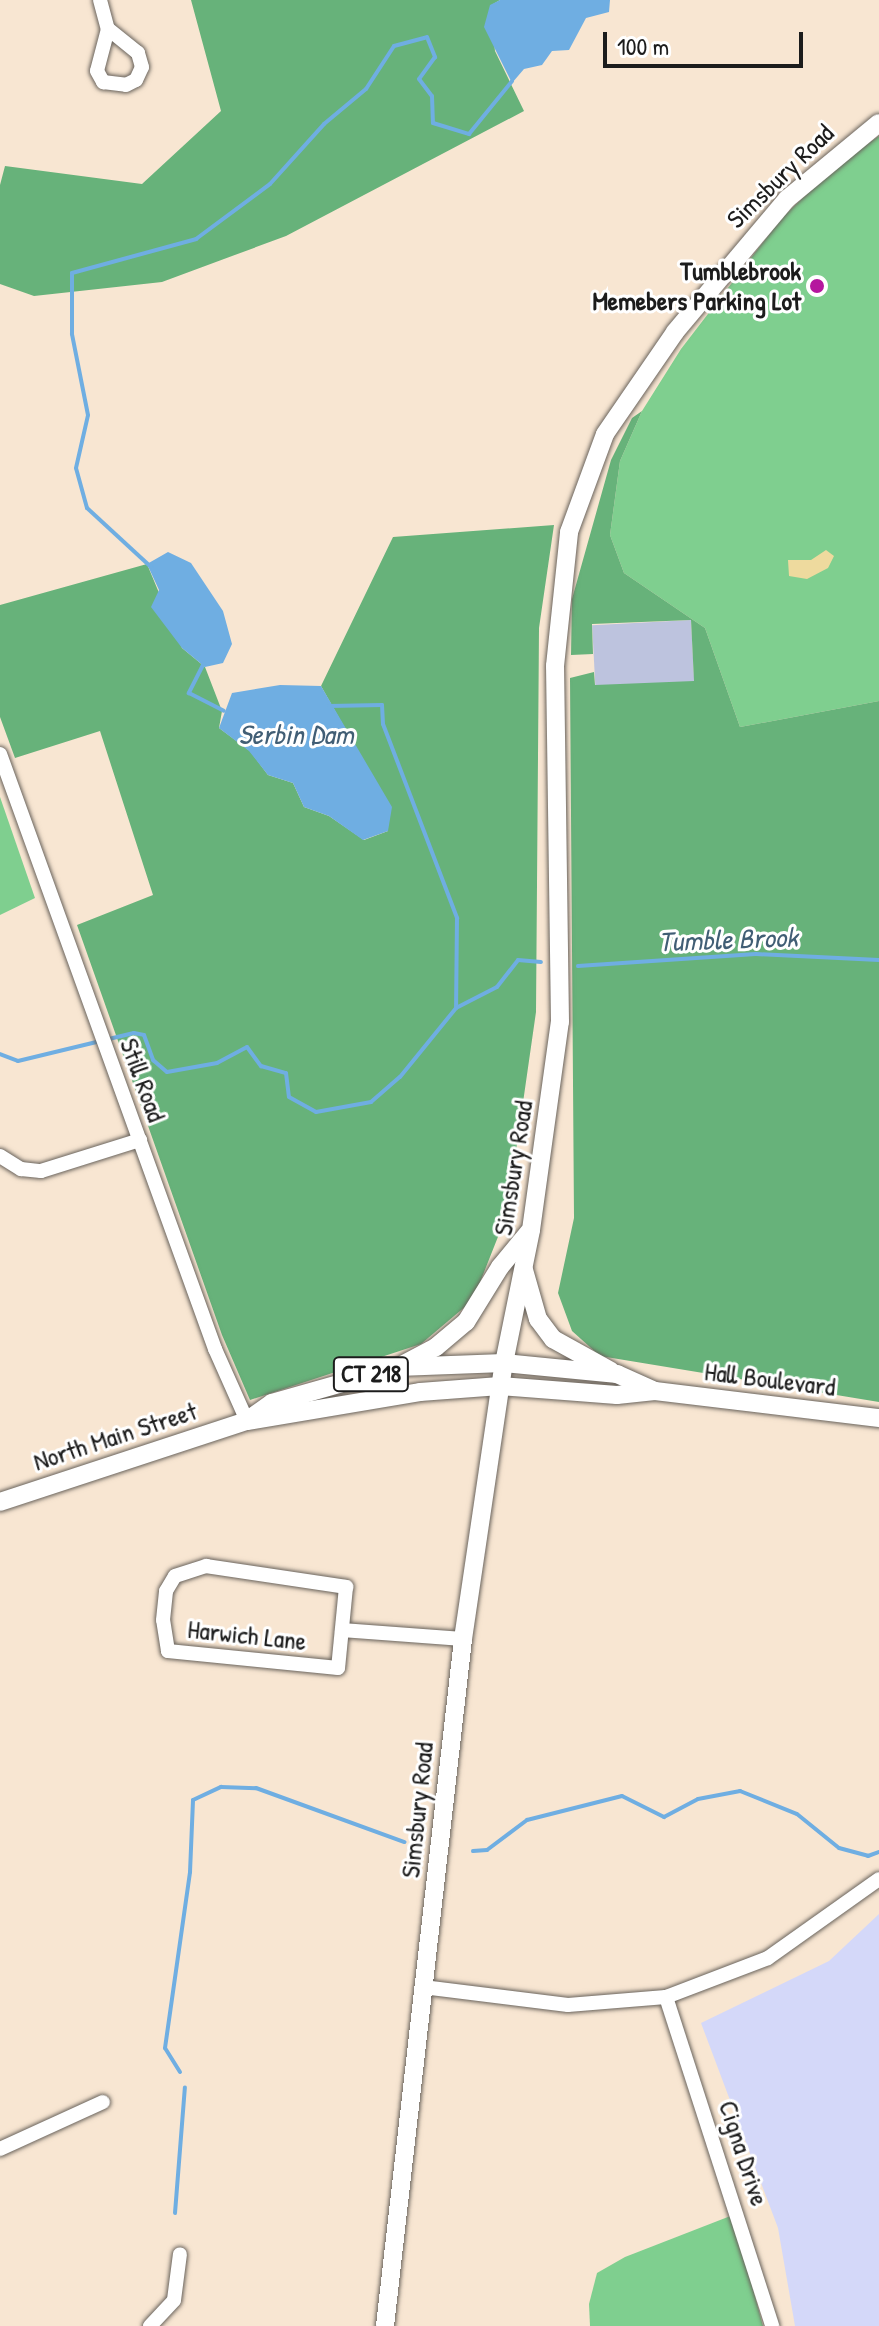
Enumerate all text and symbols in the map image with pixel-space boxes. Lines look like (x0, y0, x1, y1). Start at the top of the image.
scale bar (607, 16, 807, 66)
text: 100 m (617, 30, 669, 62)
street label: Simsbury Road (720, 117, 840, 235)
place label: Tumblebrook Memebers Parking Lot (592, 255, 801, 316)
marker: Tumblebrook Memebers Parking Lot (808, 277, 826, 295)
water label: Serbin Dam (239, 717, 353, 751)
water label: Tumble Brook (658, 920, 798, 958)
street label: Still Road (114, 1034, 172, 1126)
street label: Simsbury Road (487, 1098, 539, 1238)
road number: CT 218 (331, 1354, 411, 1394)
street label: Hall Boulevard (703, 1355, 837, 1403)
street label: North Main Street (29, 1395, 201, 1477)
street label: Harwich Lane (186, 1613, 308, 1657)
street label: Simsbury Road (394, 1741, 440, 1879)
street label: Cigna Drive (712, 2097, 776, 2209)

